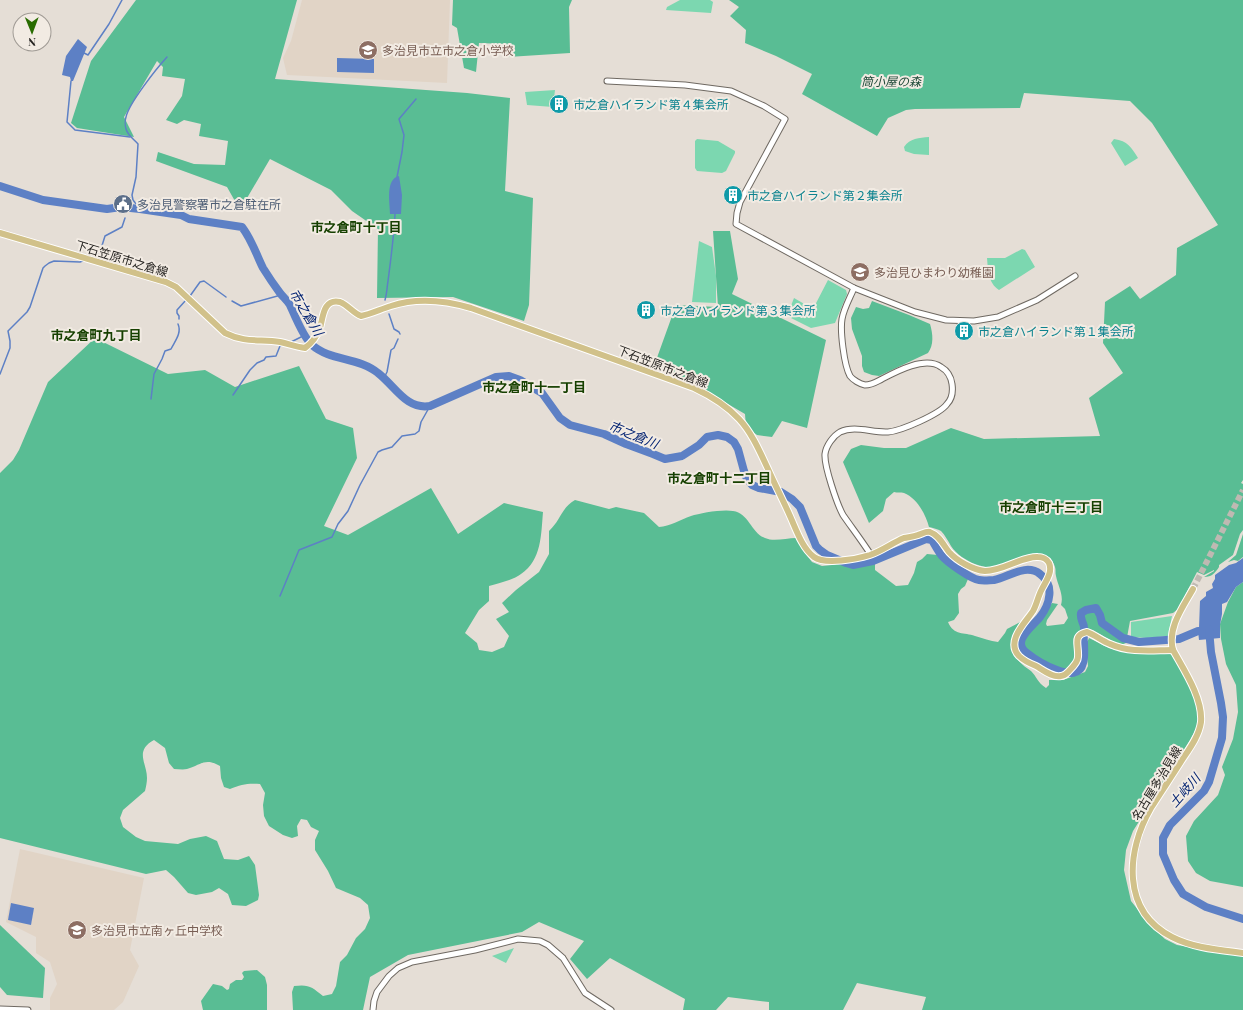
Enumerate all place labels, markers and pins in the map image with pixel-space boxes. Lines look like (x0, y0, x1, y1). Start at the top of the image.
school or university icon: 多治見市立市之倉小学校 (357, 39, 379, 61)
place label: 多治見市立市之倉小学校 (382, 42, 514, 58)
building icon: 市之倉ハイランド第４集会所 (548, 93, 570, 115)
place label: 市之倉ハイランド第４集会所 (573, 96, 729, 112)
building icon: 市之倉ハイランド第２集会所 (722, 184, 744, 206)
place label: 市之倉ハイランド第２集会所 (747, 187, 903, 203)
public building icon: 多治見警察署市之倉駐在所 (112, 193, 134, 215)
place label: 多治見警察署市之倉駐在所 (137, 196, 281, 212)
school or university icon: 多治見ひまわり幼稚園 (849, 261, 871, 283)
place label: 多治見ひまわり幼稚園 (874, 264, 994, 280)
building icon: 市之倉ハイランド第３集会所 (635, 299, 657, 321)
place label: 市之倉ハイランド第３集会所 (660, 302, 816, 318)
building icon: 市之倉ハイランド第１集会所 (953, 320, 975, 342)
place label: 市之倉ハイランド第１集会所 (978, 323, 1134, 339)
school or university icon: 多治見市立南ヶ丘中学校 (66, 919, 88, 941)
place label: 多治見市立南ヶ丘中学校 (91, 922, 223, 938)

